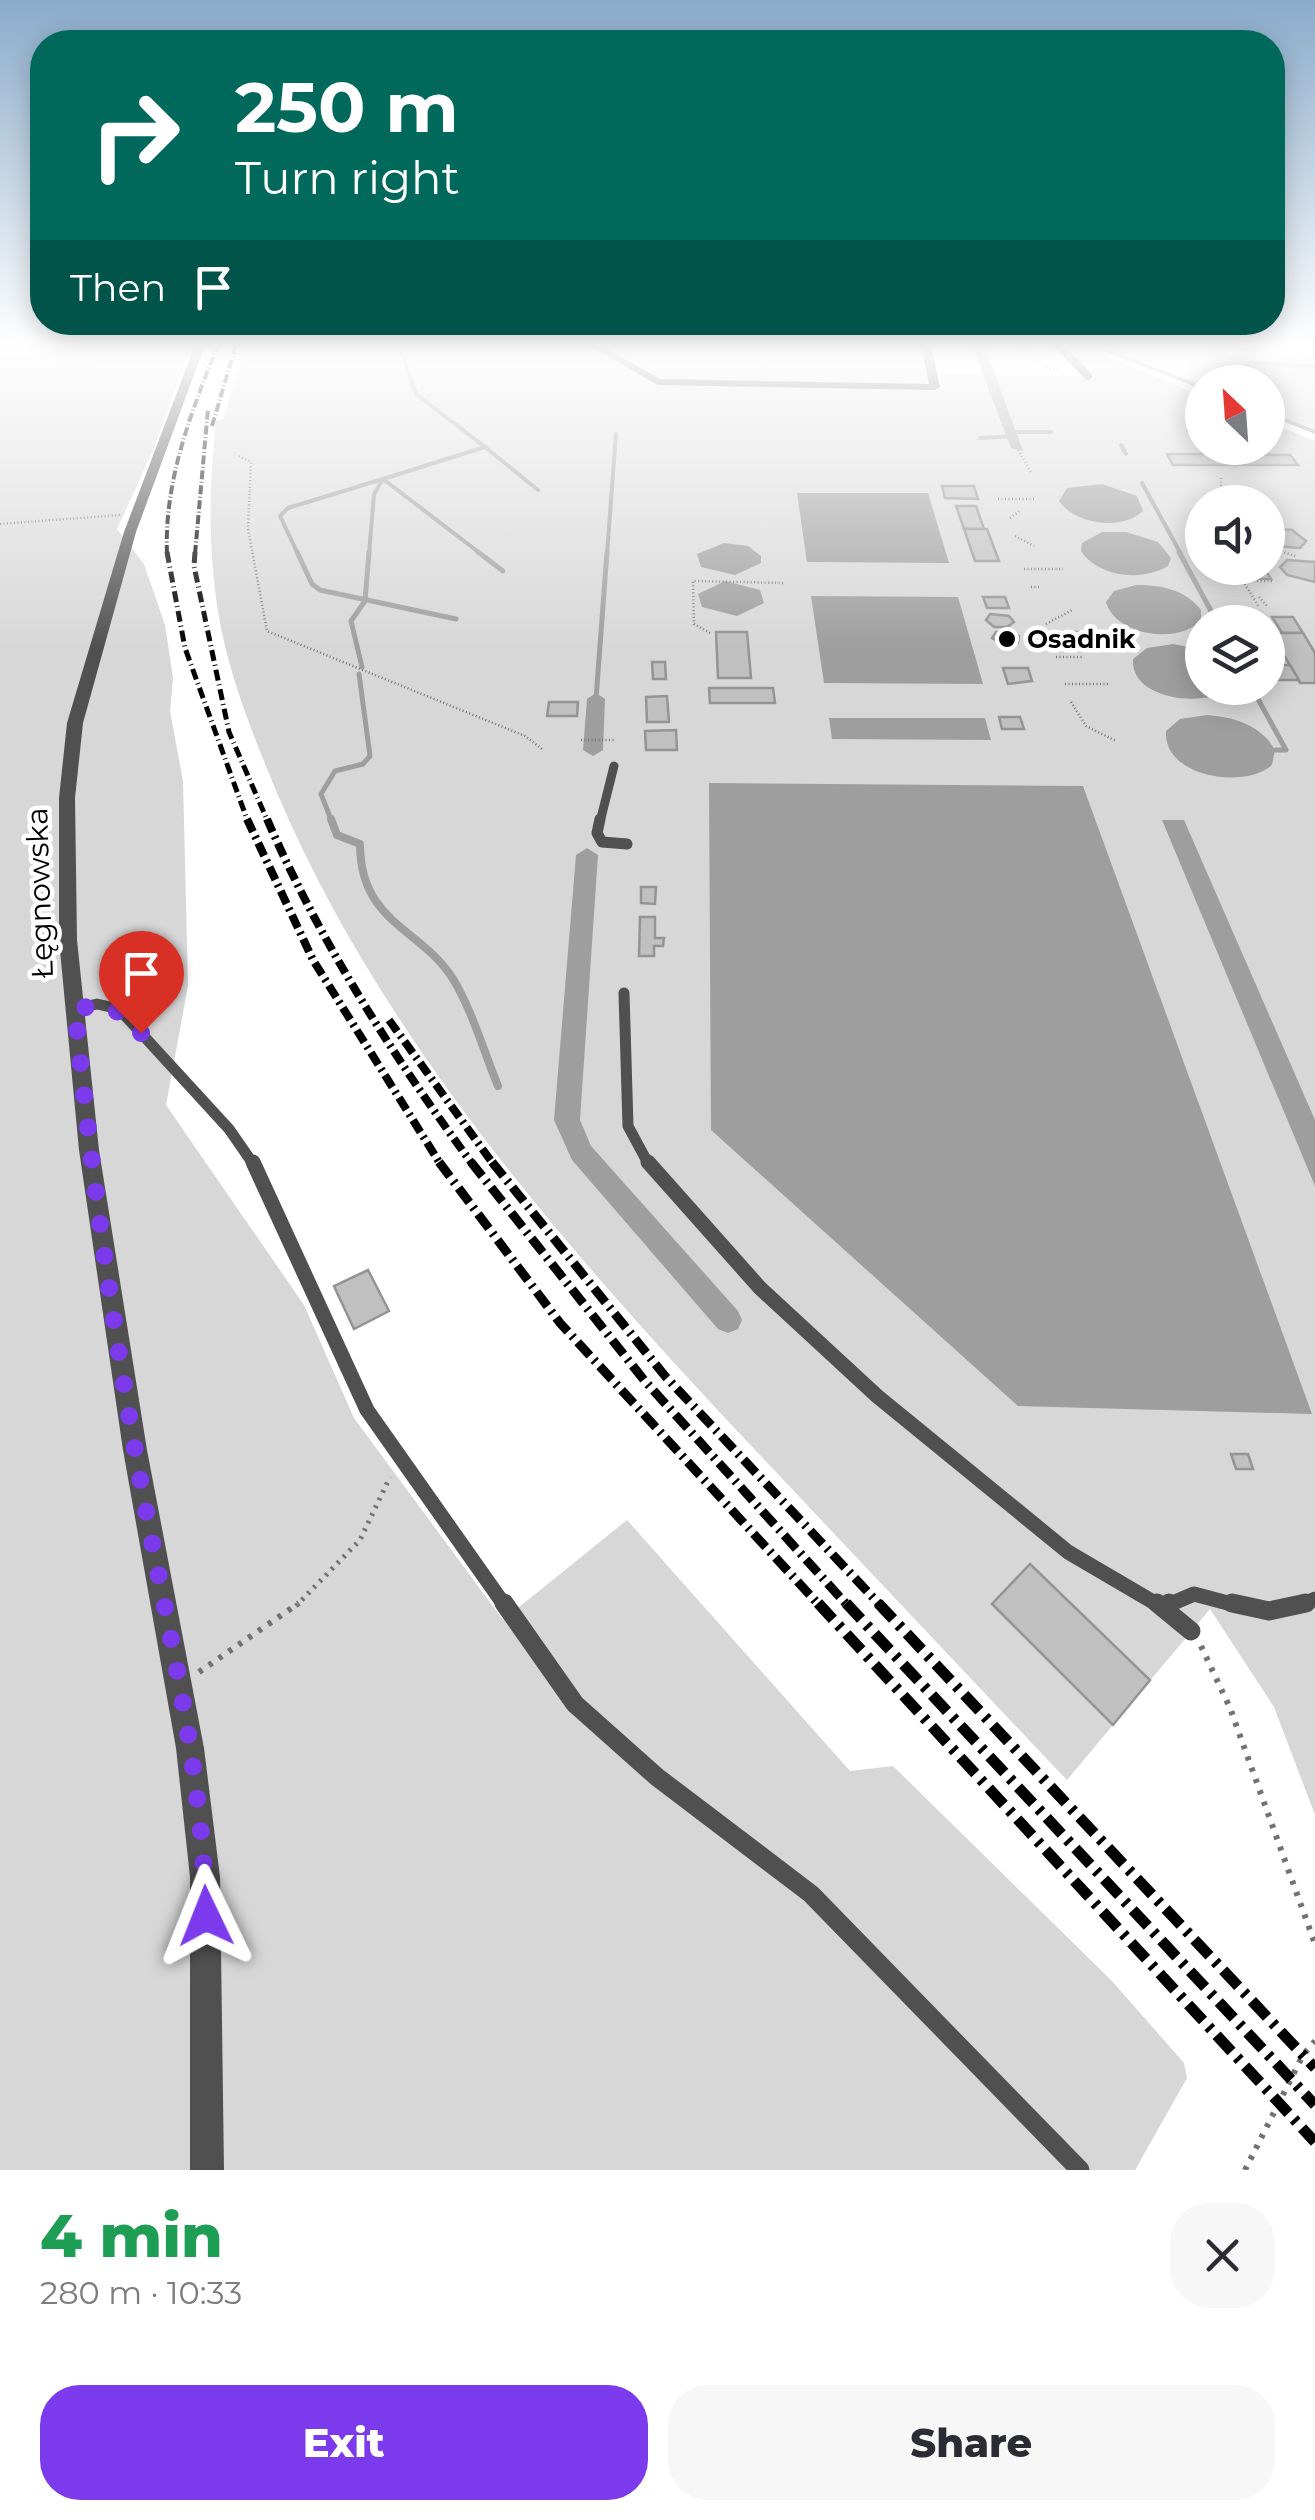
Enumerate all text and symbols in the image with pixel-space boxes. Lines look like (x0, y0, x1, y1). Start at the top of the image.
text: 250 m (235, 64, 459, 150)
icon: right (70, 70, 200, 200)
text: Turn right (235, 150, 460, 205)
icon: arrive (186, 260, 241, 315)
text: Then (70, 264, 166, 311)
north arrow (1185, 365, 1285, 465)
map controls (1185, 365, 1285, 705)
button: sound (1185, 485, 1285, 585)
button: layers (1185, 605, 1285, 705)
place label: Osadnik (1027, 624, 1136, 654)
marker: Osadnik (996, 628, 1018, 650)
street label: Łęgnowska (18, 807, 61, 979)
pin (99, 931, 184, 1034)
icon: arrive (114, 946, 169, 1001)
position arrow (154, 1864, 258, 1968)
text: 4 min (40, 2199, 223, 2272)
button: close (1170, 2203, 1275, 2308)
text: 280 m · 10:33 (40, 2273, 242, 2312)
button: Exit (40, 2385, 648, 2500)
button: Share (668, 2385, 1275, 2500)

